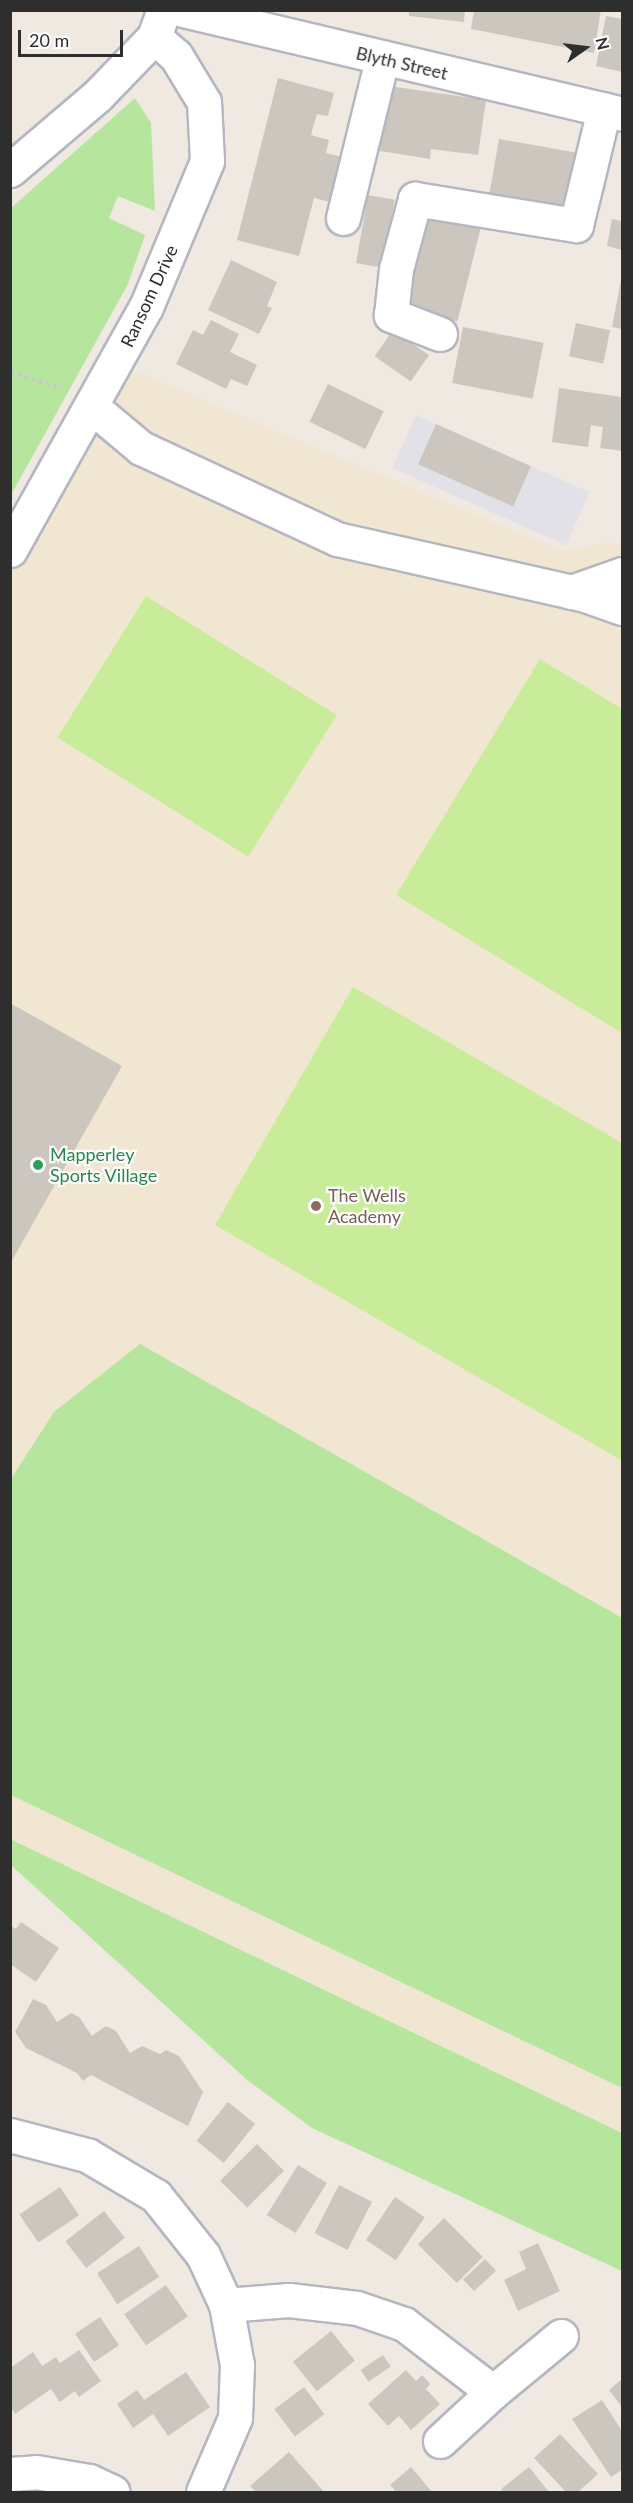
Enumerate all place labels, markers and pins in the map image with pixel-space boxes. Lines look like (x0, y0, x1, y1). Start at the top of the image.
place label: Mapperley Sports Village (50, 1144, 158, 1186)
marker: Mapperley Sports Village (31, 1158, 45, 1172)
place label: The Wells Academy (328, 1185, 406, 1228)
marker: The Wells Academy (309, 1199, 323, 1213)

